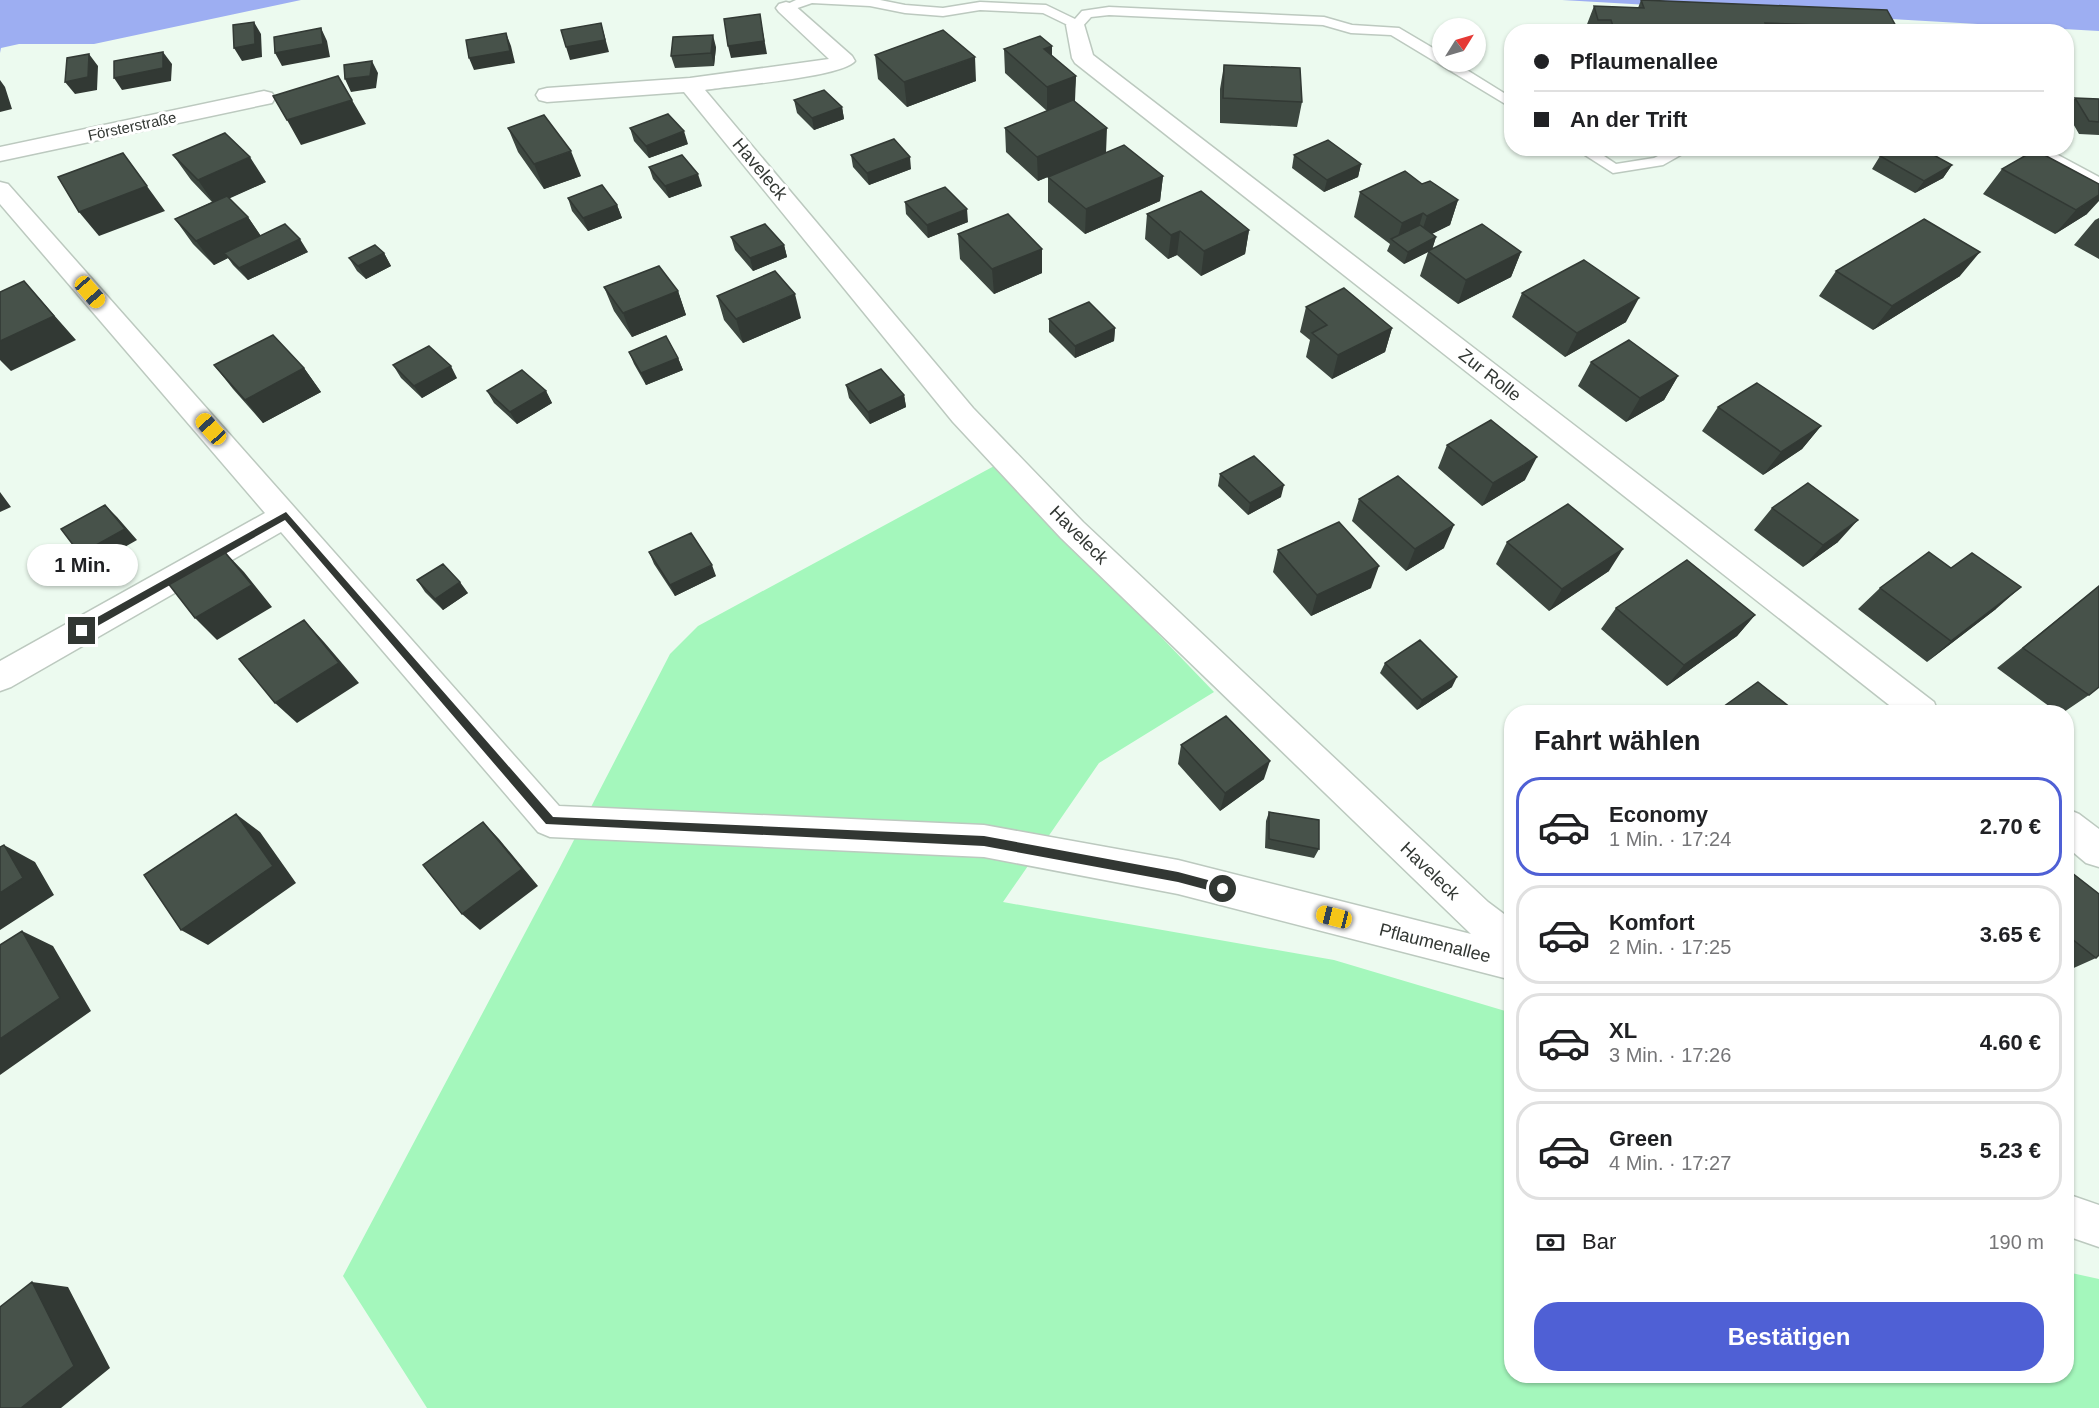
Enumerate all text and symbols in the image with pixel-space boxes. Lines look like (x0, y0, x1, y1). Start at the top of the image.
north arrow (1432, 18, 1486, 72)
map controls (1432, 18, 1486, 72)
text: Pflaumenallee (1570, 49, 1718, 74)
text: An der Trift (1570, 107, 1687, 132)
street label: Försterstraße (86, 108, 178, 144)
street label: Haveleck (729, 134, 792, 205)
car (71, 273, 109, 311)
street label: Zur Rolle (1455, 345, 1525, 405)
car (192, 410, 230, 448)
street label: Haveleck (1046, 502, 1113, 569)
callout: 1 Min. (26, 544, 138, 586)
text: 1 Min. (54, 554, 111, 576)
route end (68, 617, 95, 644)
text: Fahrt wählen (1534, 726, 1701, 756)
icon: car (1537, 800, 1591, 854)
text: Economy (1609, 802, 1708, 827)
text: 2.70 € (1980, 814, 2041, 839)
text: 1 Min. · 17:24 (1609, 828, 1731, 850)
street label: Haveleck (1396, 838, 1464, 905)
route start (1209, 875, 1236, 902)
car (1314, 904, 1354, 930)
icon: car (1537, 908, 1591, 962)
text: Komfort (1609, 910, 1695, 935)
street label: Pflaumenallee (1377, 919, 1493, 967)
text: 3.65 € (1980, 922, 2041, 947)
text: 2 Min. · 17:25 (1609, 936, 1731, 958)
icon: car (1537, 1016, 1591, 1070)
text: XL (1609, 1018, 1637, 1043)
text: 4.60 € (1980, 1030, 2041, 1055)
text: 3 Min. · 17:26 (1609, 1044, 1731, 1066)
icon: car (1537, 1124, 1591, 1178)
text: Green (1609, 1126, 1673, 1151)
text: 5.23 € (1980, 1138, 2041, 1163)
text: 4 Min. · 17:27 (1609, 1152, 1731, 1174)
icon: cash (1534, 1226, 1567, 1259)
text: Bar (1582, 1229, 1616, 1254)
text: 190 m (1988, 1231, 2044, 1253)
button: Bestätigen (1534, 1302, 2044, 1371)

